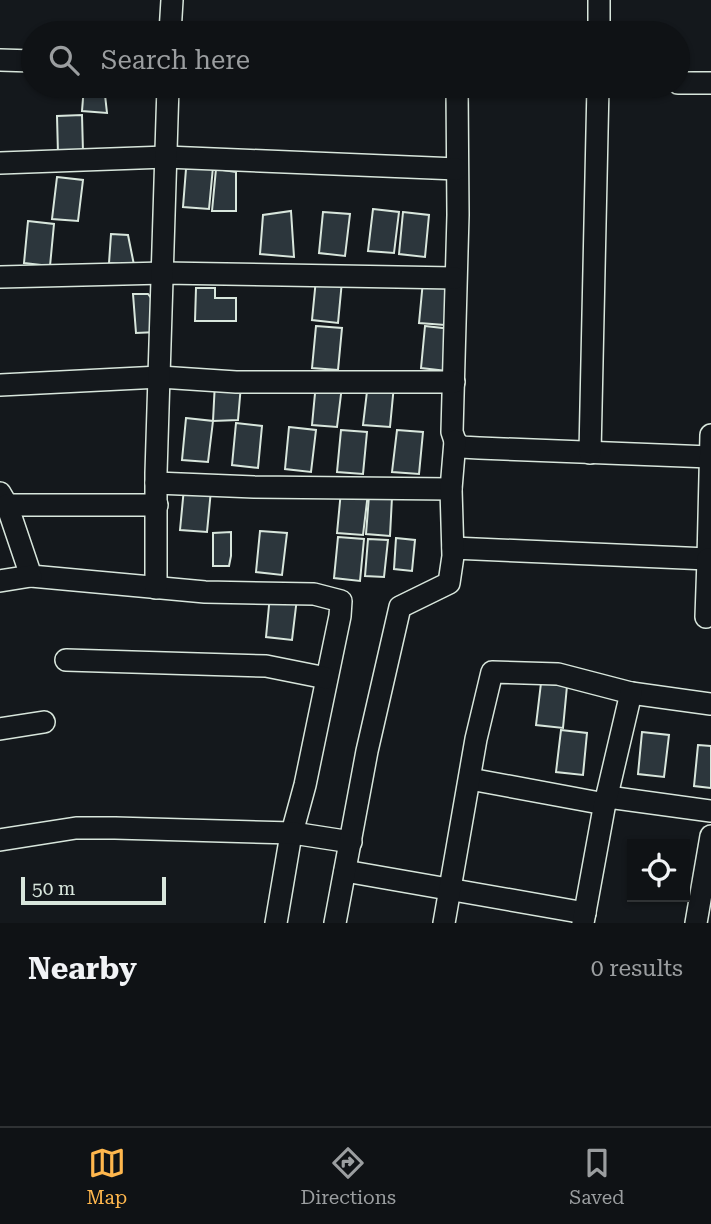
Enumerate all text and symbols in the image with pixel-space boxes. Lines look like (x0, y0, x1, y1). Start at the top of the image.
search box (21, 21, 690, 98)
icon: search (45, 41, 83, 79)
text: Search here (101, 45, 250, 75)
map controls (627, 839, 690, 902)
button: locate (627, 839, 690, 902)
scale bar (21, 874, 166, 906)
text: 50 m (32, 877, 75, 900)
text: Nearby (28, 951, 137, 986)
text: 0 results (591, 955, 683, 982)
tab: Map (87, 1144, 127, 1209)
tab: Directions (300, 1144, 396, 1209)
tab: Saved (569, 1144, 624, 1209)

